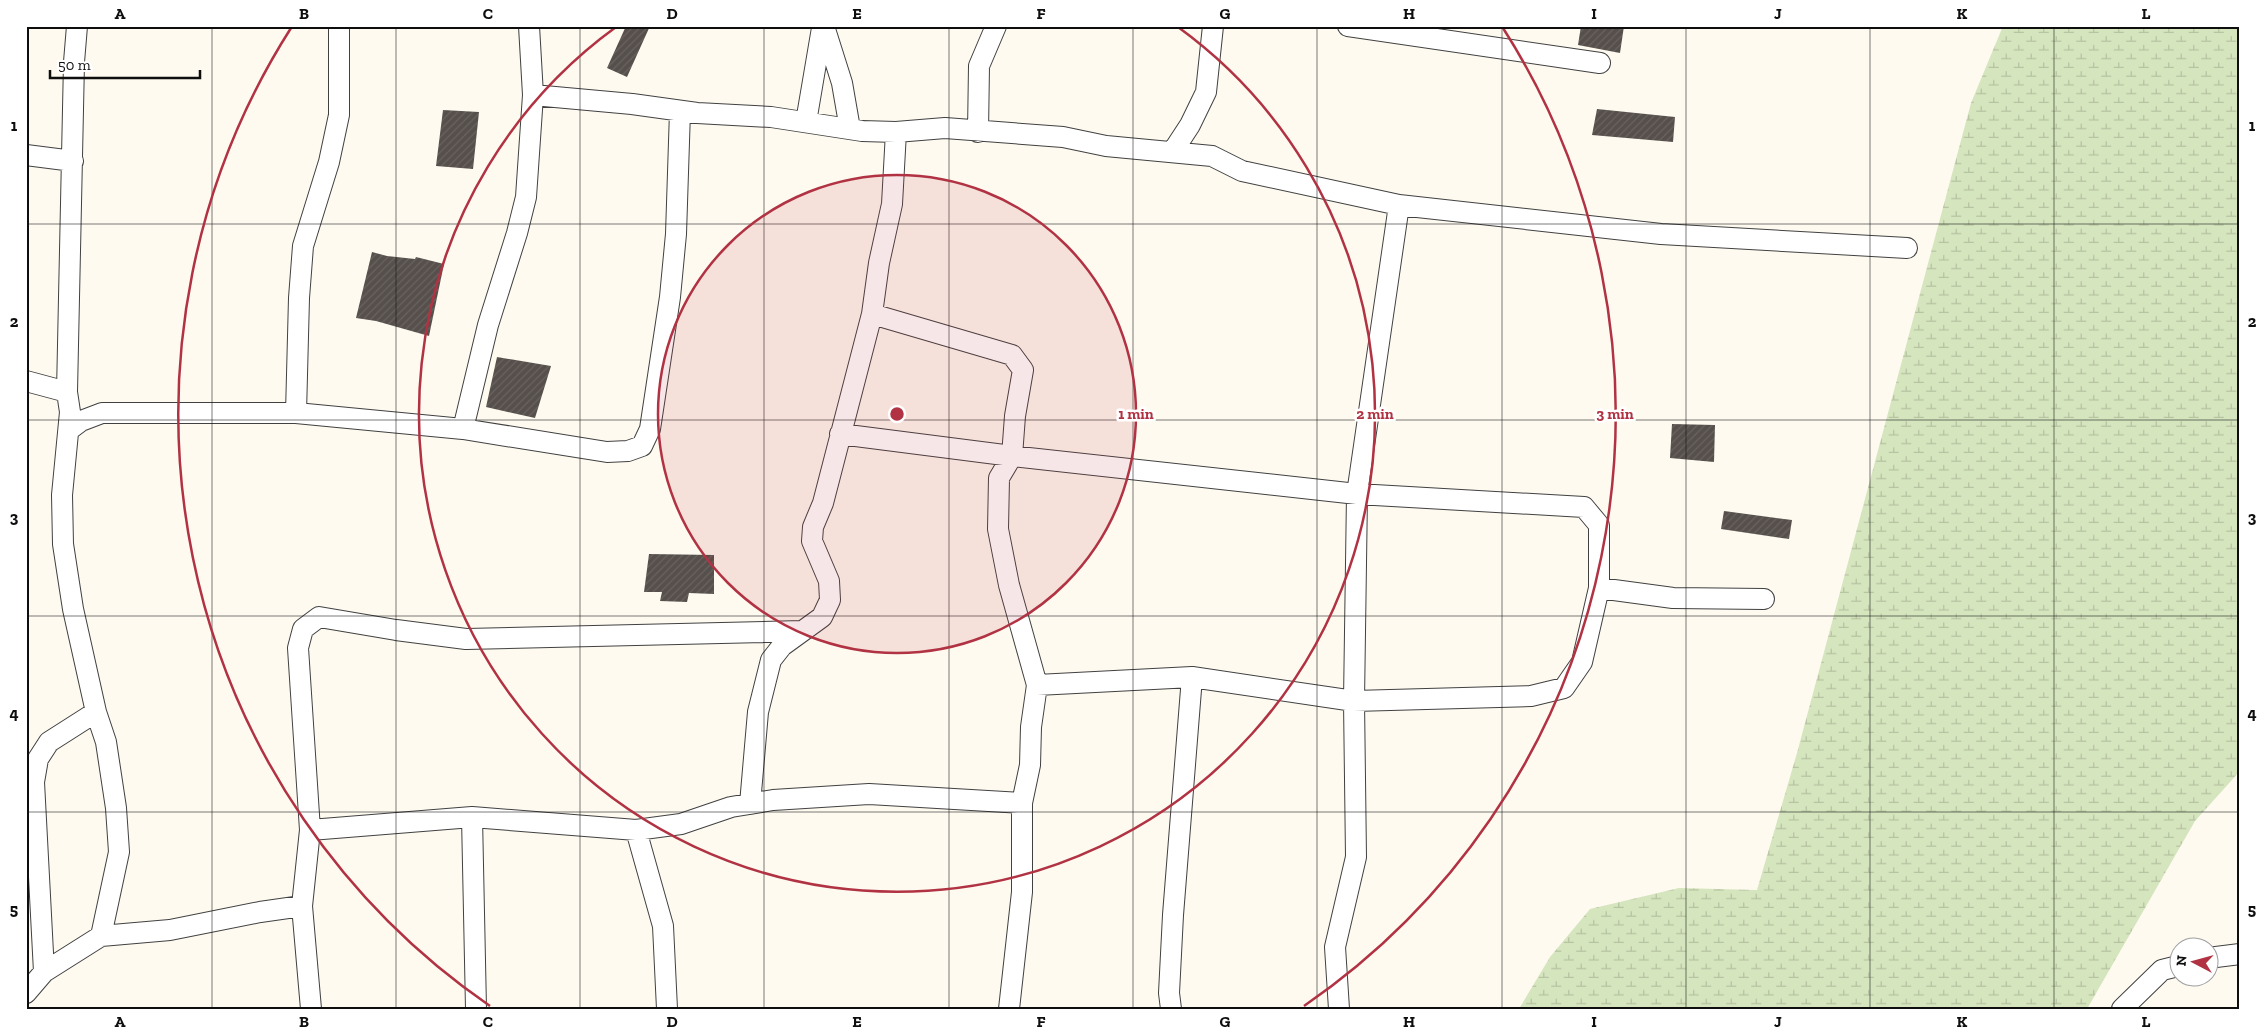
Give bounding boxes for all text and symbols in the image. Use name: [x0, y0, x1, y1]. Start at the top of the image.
text: A: [115, 4, 126, 23]
text: B: [299, 4, 309, 23]
text: C: [483, 4, 493, 23]
text: D: [666, 4, 678, 23]
text: E: [852, 4, 862, 23]
text: F: [1036, 4, 1046, 23]
text: G: [1220, 4, 1231, 23]
text: H: [1403, 4, 1415, 23]
text: I: [1591, 4, 1597, 23]
text: J: [1774, 4, 1782, 23]
text: K: [1957, 4, 1968, 23]
text: L: [2142, 4, 2151, 23]
scale bar: [50, 48, 200, 80]
text: 50 m: [58, 56, 91, 74]
text: 1: [11, 116, 18, 135]
text: 1: [2249, 116, 2256, 135]
text: 2: [10, 312, 19, 331]
text: 2: [2248, 312, 2257, 331]
centre of rings: [888, 405, 906, 423]
text: 1 min: [1118, 405, 1154, 423]
text: 2 min: [1356, 405, 1394, 423]
text: 3 min: [1596, 405, 1634, 423]
text: 3: [10, 508, 19, 527]
text: 3: [2248, 508, 2257, 527]
text: 4: [9, 704, 19, 723]
text: 4: [2247, 704, 2257, 723]
text: 5: [10, 900, 18, 919]
text: 5: [2248, 900, 2256, 919]
north arrow: [2168, 938, 2218, 988]
text: N: [2173, 954, 2191, 967]
text: A: [115, 1012, 126, 1031]
text: B: [299, 1012, 309, 1031]
text: C: [483, 1012, 493, 1031]
text: D: [666, 1012, 678, 1031]
text: E: [852, 1012, 862, 1031]
text: F: [1036, 1012, 1046, 1031]
text: G: [1220, 1012, 1231, 1031]
text: H: [1403, 1012, 1415, 1031]
text: I: [1591, 1012, 1597, 1031]
text: J: [1774, 1012, 1782, 1031]
text: K: [1957, 1012, 1968, 1031]
text: L: [2142, 1012, 2151, 1031]

